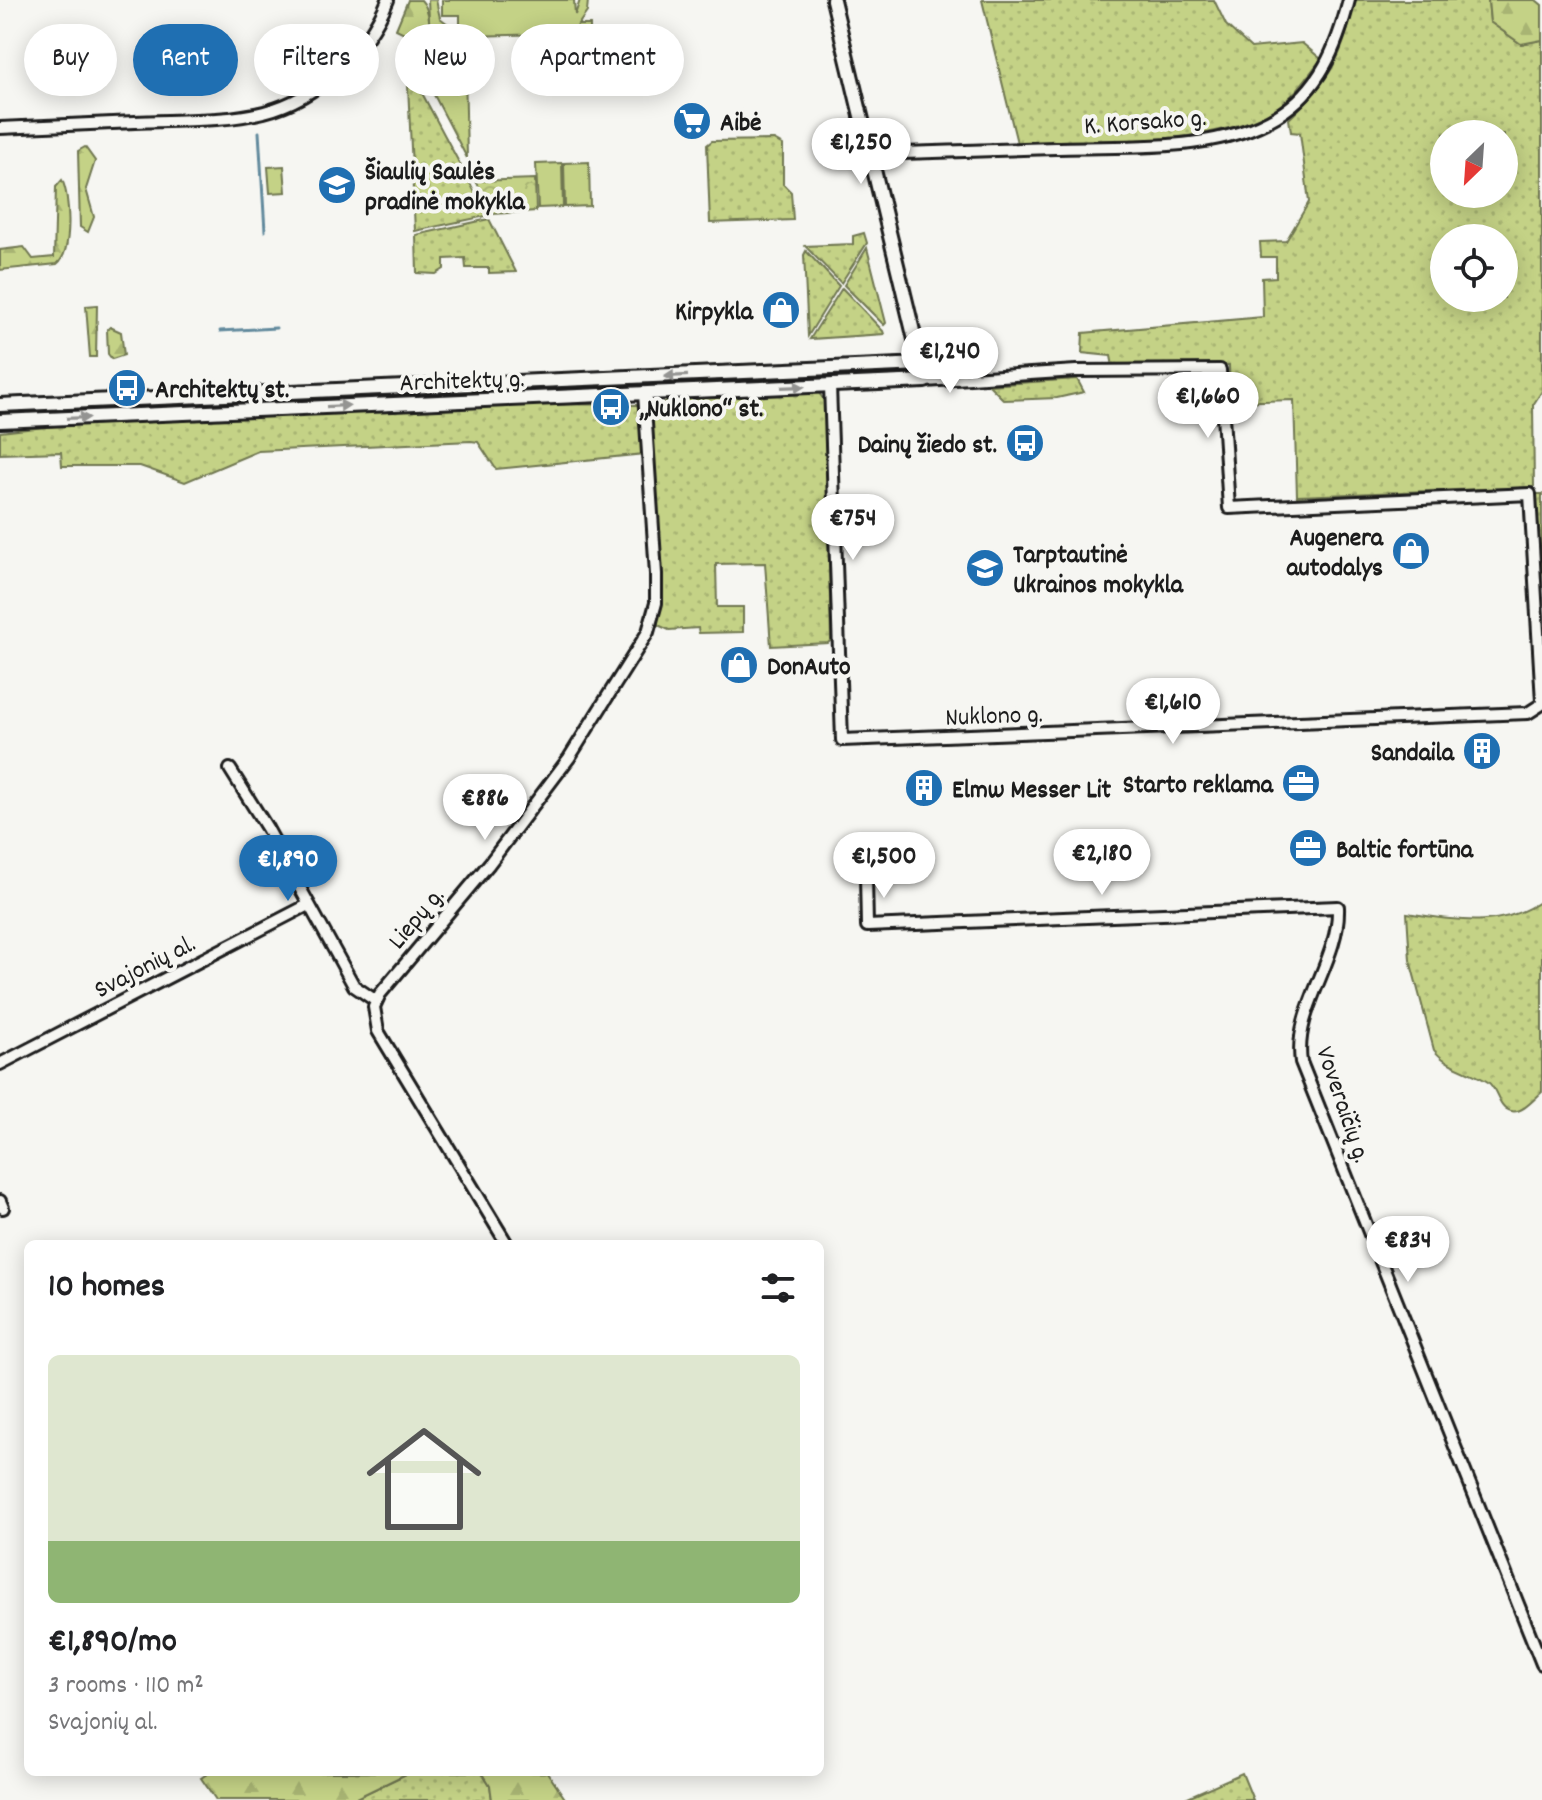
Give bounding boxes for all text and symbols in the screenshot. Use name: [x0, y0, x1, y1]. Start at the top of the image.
chip: Buy: [24, 24, 117, 96]
chip: Rent: [133, 24, 238, 96]
chip: Filters: [254, 24, 379, 96]
chip: New: [395, 24, 495, 96]
chip: Apartment: [511, 24, 684, 96]
supermarket icon: Aibė: [671, 100, 713, 142]
street label: K. Korsako g.: [1083, 101, 1208, 146]
place label: Aibė: [720, 106, 761, 143]
pin: €1,250: [796, 118, 926, 186]
north arrow: [1430, 120, 1518, 208]
map controls: [1430, 120, 1518, 312]
text: €1,250: [830, 125, 892, 162]
place label: Šiaulių Saulės pradinė mokykla: [365, 155, 525, 222]
school or university icon: Šiaulių Saulės pradinė mokykla: [316, 164, 358, 206]
button: locate: [1430, 224, 1518, 312]
shop icon: Kirpykla: [760, 289, 802, 331]
place label: Kirpykla: [675, 295, 754, 332]
pin: €1,240: [885, 327, 1015, 395]
text: €1,240: [919, 334, 981, 371]
street label: Architektų g.: [399, 362, 525, 403]
bus stop icon: Architektų st.: [106, 367, 148, 409]
one-way arrow: [663, 370, 688, 383]
pin: €1,660: [1143, 372, 1273, 440]
place label: Architektų st.: [155, 373, 289, 410]
text: €1,660: [1176, 379, 1240, 416]
one-way arrow: [781, 380, 806, 393]
bus stop icon: „Nuklono“ st.: [590, 386, 632, 428]
place label: „Nuklono“ st.: [639, 392, 763, 429]
one-way arrow: [326, 400, 351, 413]
one-way arrow: [66, 411, 91, 424]
bus stop icon: Dainų žiedo st.: [1004, 422, 1046, 464]
place label: Dainų žiedo st.: [858, 428, 997, 465]
pin: €754: [806, 494, 900, 562]
text: €754: [829, 501, 877, 538]
place label: Augenera autodalys: [1286, 521, 1384, 588]
shop icon: Augenera autodalys: [1390, 530, 1432, 572]
place label: Tarptautinė Ukrainos mokykla: [1013, 538, 1184, 605]
school or university icon: Tarptautinė Ukrainos mokykla: [964, 547, 1006, 589]
shop icon: DonAuto: [718, 644, 760, 686]
place label: DonAuto: [767, 650, 851, 687]
pin: €1,610: [1108, 678, 1238, 746]
text: €1,610: [1144, 685, 1202, 722]
street label: Nuklono g.: [945, 697, 1044, 738]
building icon: Sandaila: [1461, 730, 1503, 772]
place label: Sandaila: [1371, 736, 1455, 773]
office icon: Starto reklama: [1280, 762, 1322, 804]
building icon: Elmw Messer Lit: [903, 767, 945, 809]
place label: Starto reklama: [1123, 768, 1274, 805]
place label: Elmw Messer Lit: [952, 773, 1112, 810]
pin: €886: [438, 774, 532, 842]
text: €886: [461, 781, 509, 818]
office icon: Baltic fortūna: [1287, 827, 1329, 869]
pin: €2,180: [1037, 829, 1167, 897]
pin: €1,500: [819, 832, 949, 900]
place label: Baltic fortūna: [1336, 833, 1474, 870]
pin: €1,890: [223, 835, 353, 903]
text: €2,180: [1071, 836, 1133, 873]
text: €1,500: [851, 839, 917, 876]
text: €1,890: [257, 842, 319, 879]
street label: Liepų g.: [380, 880, 455, 959]
street label: Svajonių al.: [88, 927, 203, 1009]
street label: Voveraičių g.: [1304, 1042, 1379, 1168]
pin: €834: [1361, 1216, 1455, 1284]
text: €834: [1384, 1223, 1432, 1260]
text: 10 homes: [48, 1264, 165, 1313]
icon: filters: [756, 1266, 800, 1310]
icon: home: [352, 1407, 496, 1551]
text: €1,890/mo: [48, 1619, 177, 1668]
text: 3 rooms · 110 m²: [48, 1668, 204, 1705]
text: Svajonių al.: [48, 1705, 158, 1742]

